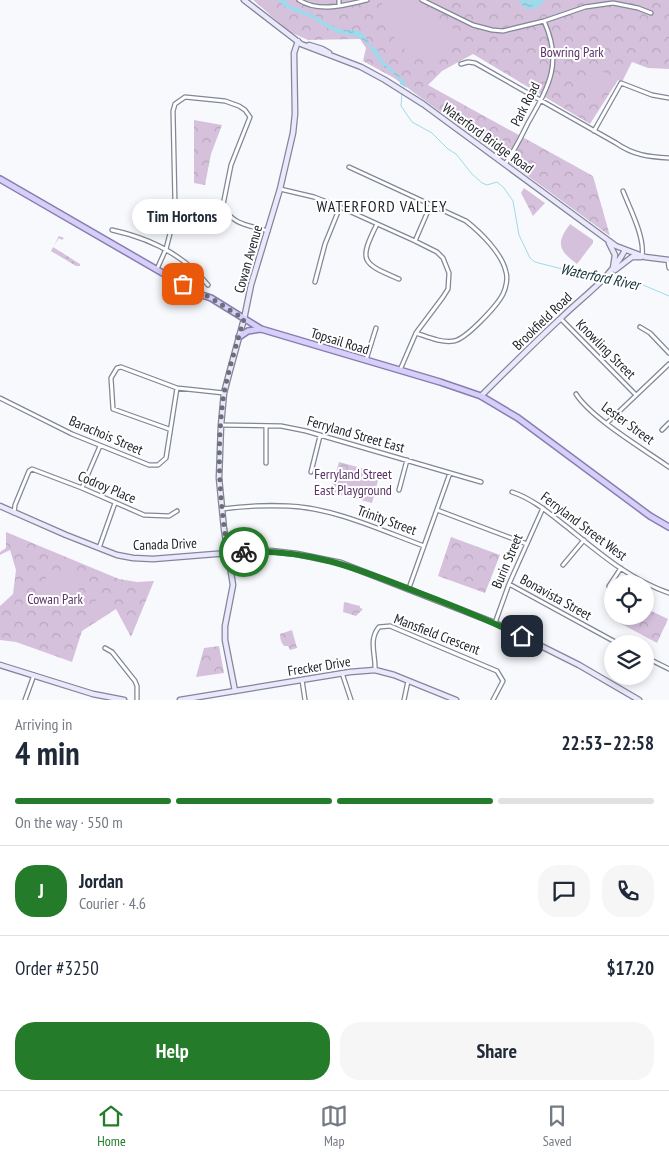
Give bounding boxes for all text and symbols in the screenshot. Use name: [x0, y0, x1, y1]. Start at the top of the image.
park label: Bowring Park: [540, 43, 604, 61]
street label: Park Road: [506, 79, 544, 129]
street label: Waterford Bridge Road: [439, 99, 537, 177]
district label: WATERFORD VALLEY: [317, 196, 448, 216]
callout: Tim Hortons: [133, 199, 233, 234]
text: Tim Hortons: [147, 206, 217, 226]
street label: Cowan Avenue: [230, 223, 266, 295]
water label: Waterford River: [559, 259, 643, 295]
pin: [162, 263, 204, 305]
icon: bag: [169, 270, 197, 298]
street label: Brookfield Road: [508, 288, 576, 354]
street label: Knowling Street: [572, 315, 640, 383]
street label: Topsail Road: [308, 324, 372, 358]
street label: Lester Street: [598, 398, 658, 448]
street label: Barachois Street: [66, 411, 146, 459]
street label: Ferryland Street East: [305, 411, 407, 457]
park label: Ferryland Street East Playground: [314, 465, 392, 499]
street label: Codroy Place: [75, 467, 139, 507]
street label: Ferryland Street West: [537, 488, 631, 564]
street label: Trinity Street: [355, 501, 419, 539]
courier: [219, 527, 269, 577]
street label: Burin Street: [487, 531, 527, 591]
street label: Canada Drive: [133, 534, 197, 554]
icon: bike: [230, 538, 258, 566]
street label: Bonavista Street: [517, 570, 595, 624]
map controls: [604, 575, 654, 685]
button: locate: [604, 575, 654, 625]
park label: Cowan Park: [27, 590, 83, 608]
street label: Mansfield Crescent: [391, 609, 483, 659]
pin: [501, 615, 543, 657]
icon: home: [508, 622, 536, 650]
button: layers: [604, 635, 654, 685]
street label: Frecker Drive: [286, 652, 352, 680]
text: Arriving in: [15, 714, 72, 734]
text: 22:53–22:58: [561, 731, 654, 755]
text: 4 min: [15, 732, 80, 774]
text: On the way · 550 m: [15, 812, 123, 832]
button: chat: [538, 865, 590, 917]
button: phone: [602, 865, 654, 917]
text: Jordan: [79, 869, 123, 893]
text: J: [38, 879, 44, 903]
text: Courier · 4.6: [79, 893, 146, 913]
text: Order #3250: [15, 956, 99, 980]
text: $17.20: [606, 956, 654, 980]
button: Help: [15, 1022, 330, 1080]
button: Share: [340, 1022, 654, 1080]
tab: Home: [97, 1102, 126, 1150]
tab: Map: [320, 1102, 348, 1150]
tab: Saved: [543, 1102, 572, 1150]

